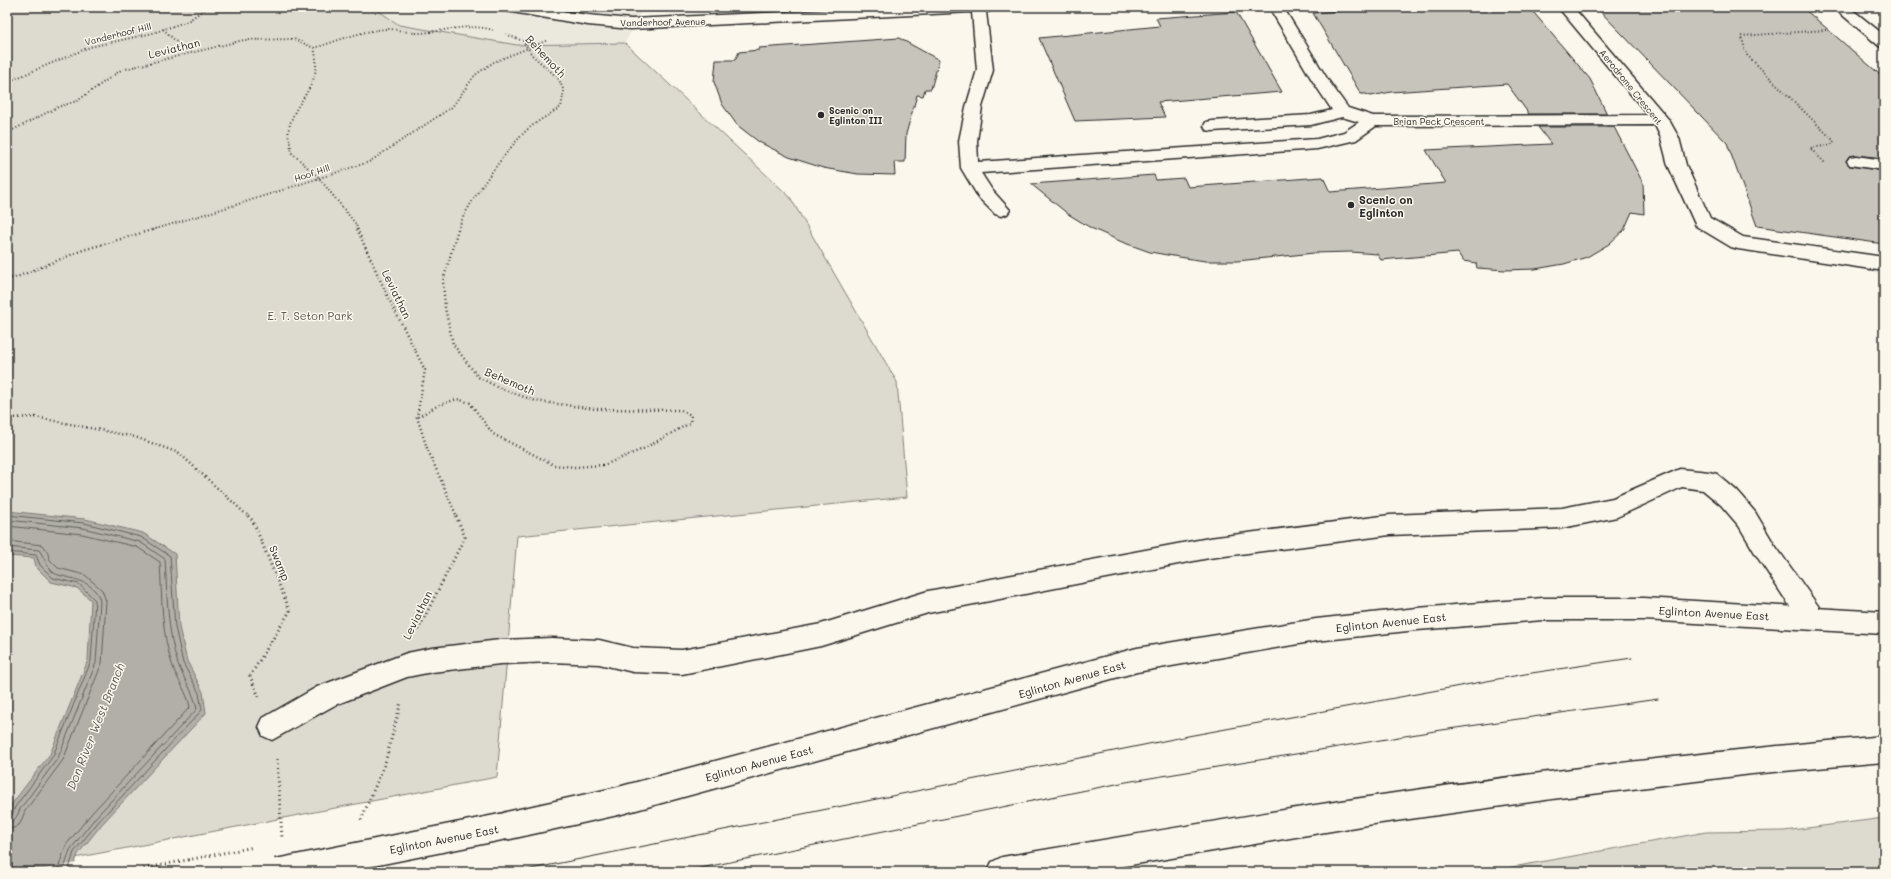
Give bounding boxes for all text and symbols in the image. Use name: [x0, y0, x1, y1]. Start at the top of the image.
street label: Vanderhoof Avenue: [620, 16, 706, 28]
street label: Vanderhoof Hill: [84, 20, 152, 48]
street label: Behemoth: [522, 32, 570, 80]
street label: Leviathan: [147, 34, 201, 62]
street label: Aerodrome Crescent: [1597, 47, 1665, 127]
place label: Scenic on Eglinton III: [829, 105, 883, 126]
marker: Scenic on Eglinton III: [816, 110, 826, 120]
street label: Brian Peck Crescent: [1393, 116, 1485, 127]
street label: Hoof Hill: [293, 162, 331, 184]
place label: Scenic on Eglinton: [1359, 192, 1413, 220]
marker: Scenic on Eglinton: [1346, 200, 1356, 210]
street label: Leviathan: [379, 267, 415, 321]
park label: E. T. Seton Park: [268, 308, 353, 323]
street label: Behemoth: [483, 364, 537, 398]
street label: Swamp: [266, 543, 294, 583]
street label: Leviathan: [399, 588, 435, 642]
street label: Eglinton Avenue East: [1658, 603, 1770, 623]
street label: Eglinton Avenue East: [1335, 609, 1447, 635]
street label: Eglinton Avenue East: [1017, 656, 1127, 701]
water label: Don River West Branch: [62, 660, 128, 792]
street label: Eglinton Avenue East: [704, 741, 815, 785]
street label: Eglinton Avenue East: [388, 821, 500, 857]

